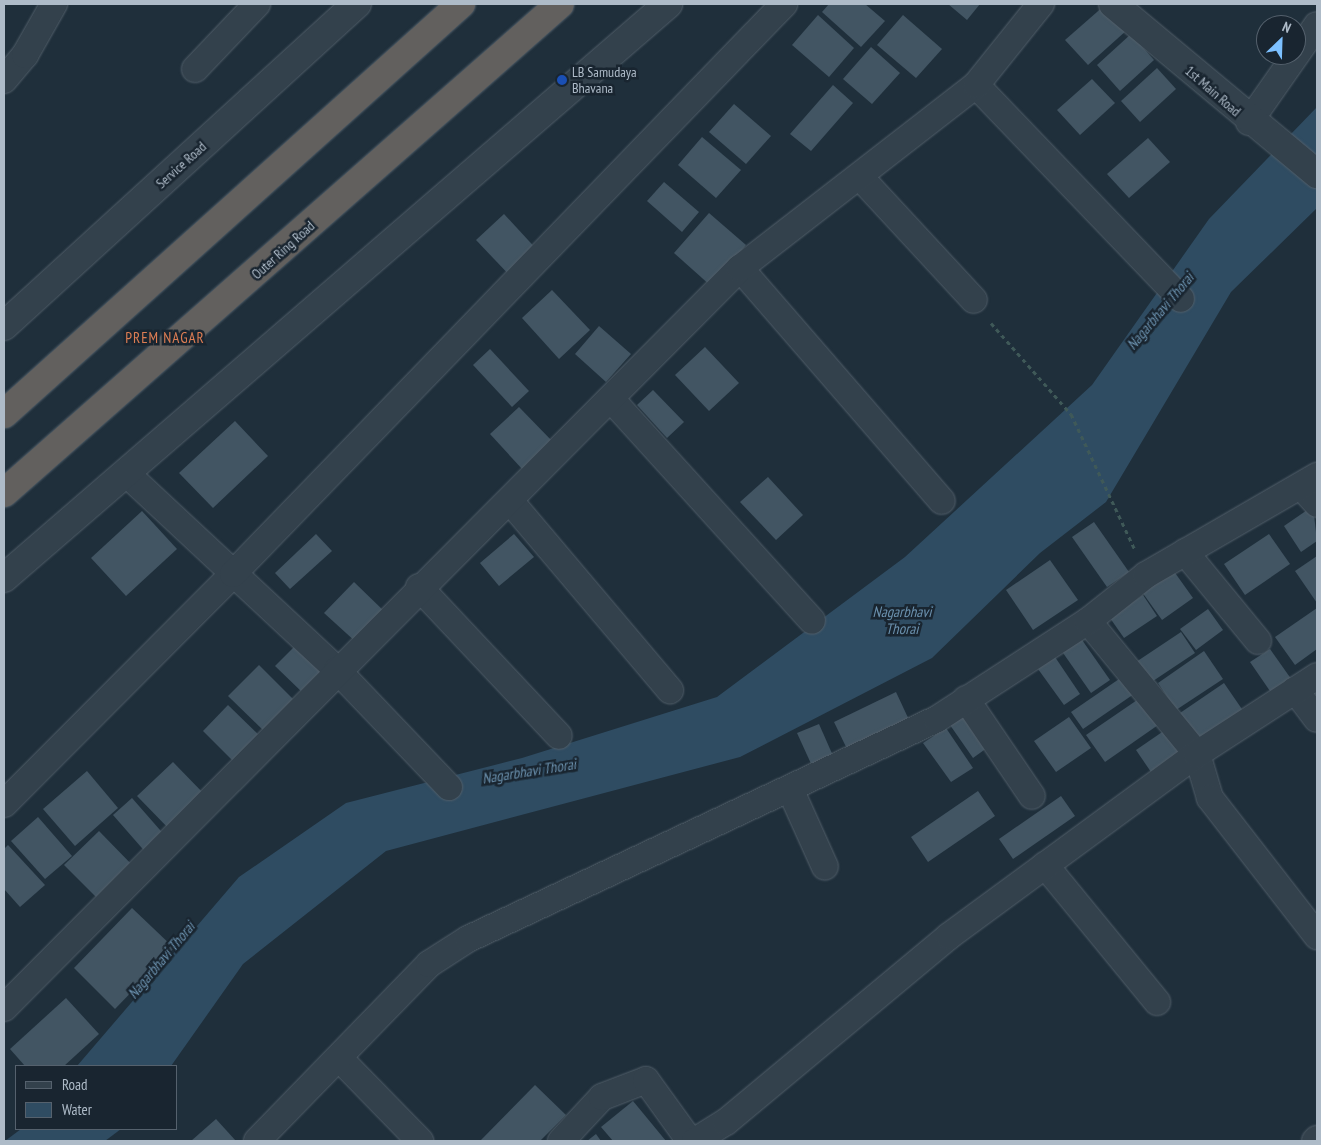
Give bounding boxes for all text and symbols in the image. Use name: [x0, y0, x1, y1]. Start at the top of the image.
north arrow: [1256, 15, 1306, 65]
text: N: [1280, 17, 1294, 37]
street label: 1st Main Road: [1182, 62, 1244, 120]
place label: LB Samudaya Bhavana: [572, 64, 637, 96]
marker: LB Samudaya Bhavana: [556, 74, 568, 86]
street label: Service Road: [153, 138, 209, 192]
street label: Outer Ring Road: [248, 217, 318, 283]
water label: Nagarbhavi Thorai: [1123, 269, 1197, 353]
district label: PREM NAGAR: [124, 329, 206, 347]
water label: Nagarbhavi Thorai: [873, 602, 931, 637]
water label: Nagarbhavi Thorai: [481, 755, 577, 787]
water label: Nagarbhavi Thorai: [124, 918, 198, 1002]
legend: [15, 1065, 178, 1130]
text: Road: [62, 1075, 88, 1094]
text: Water: [62, 1100, 92, 1119]

